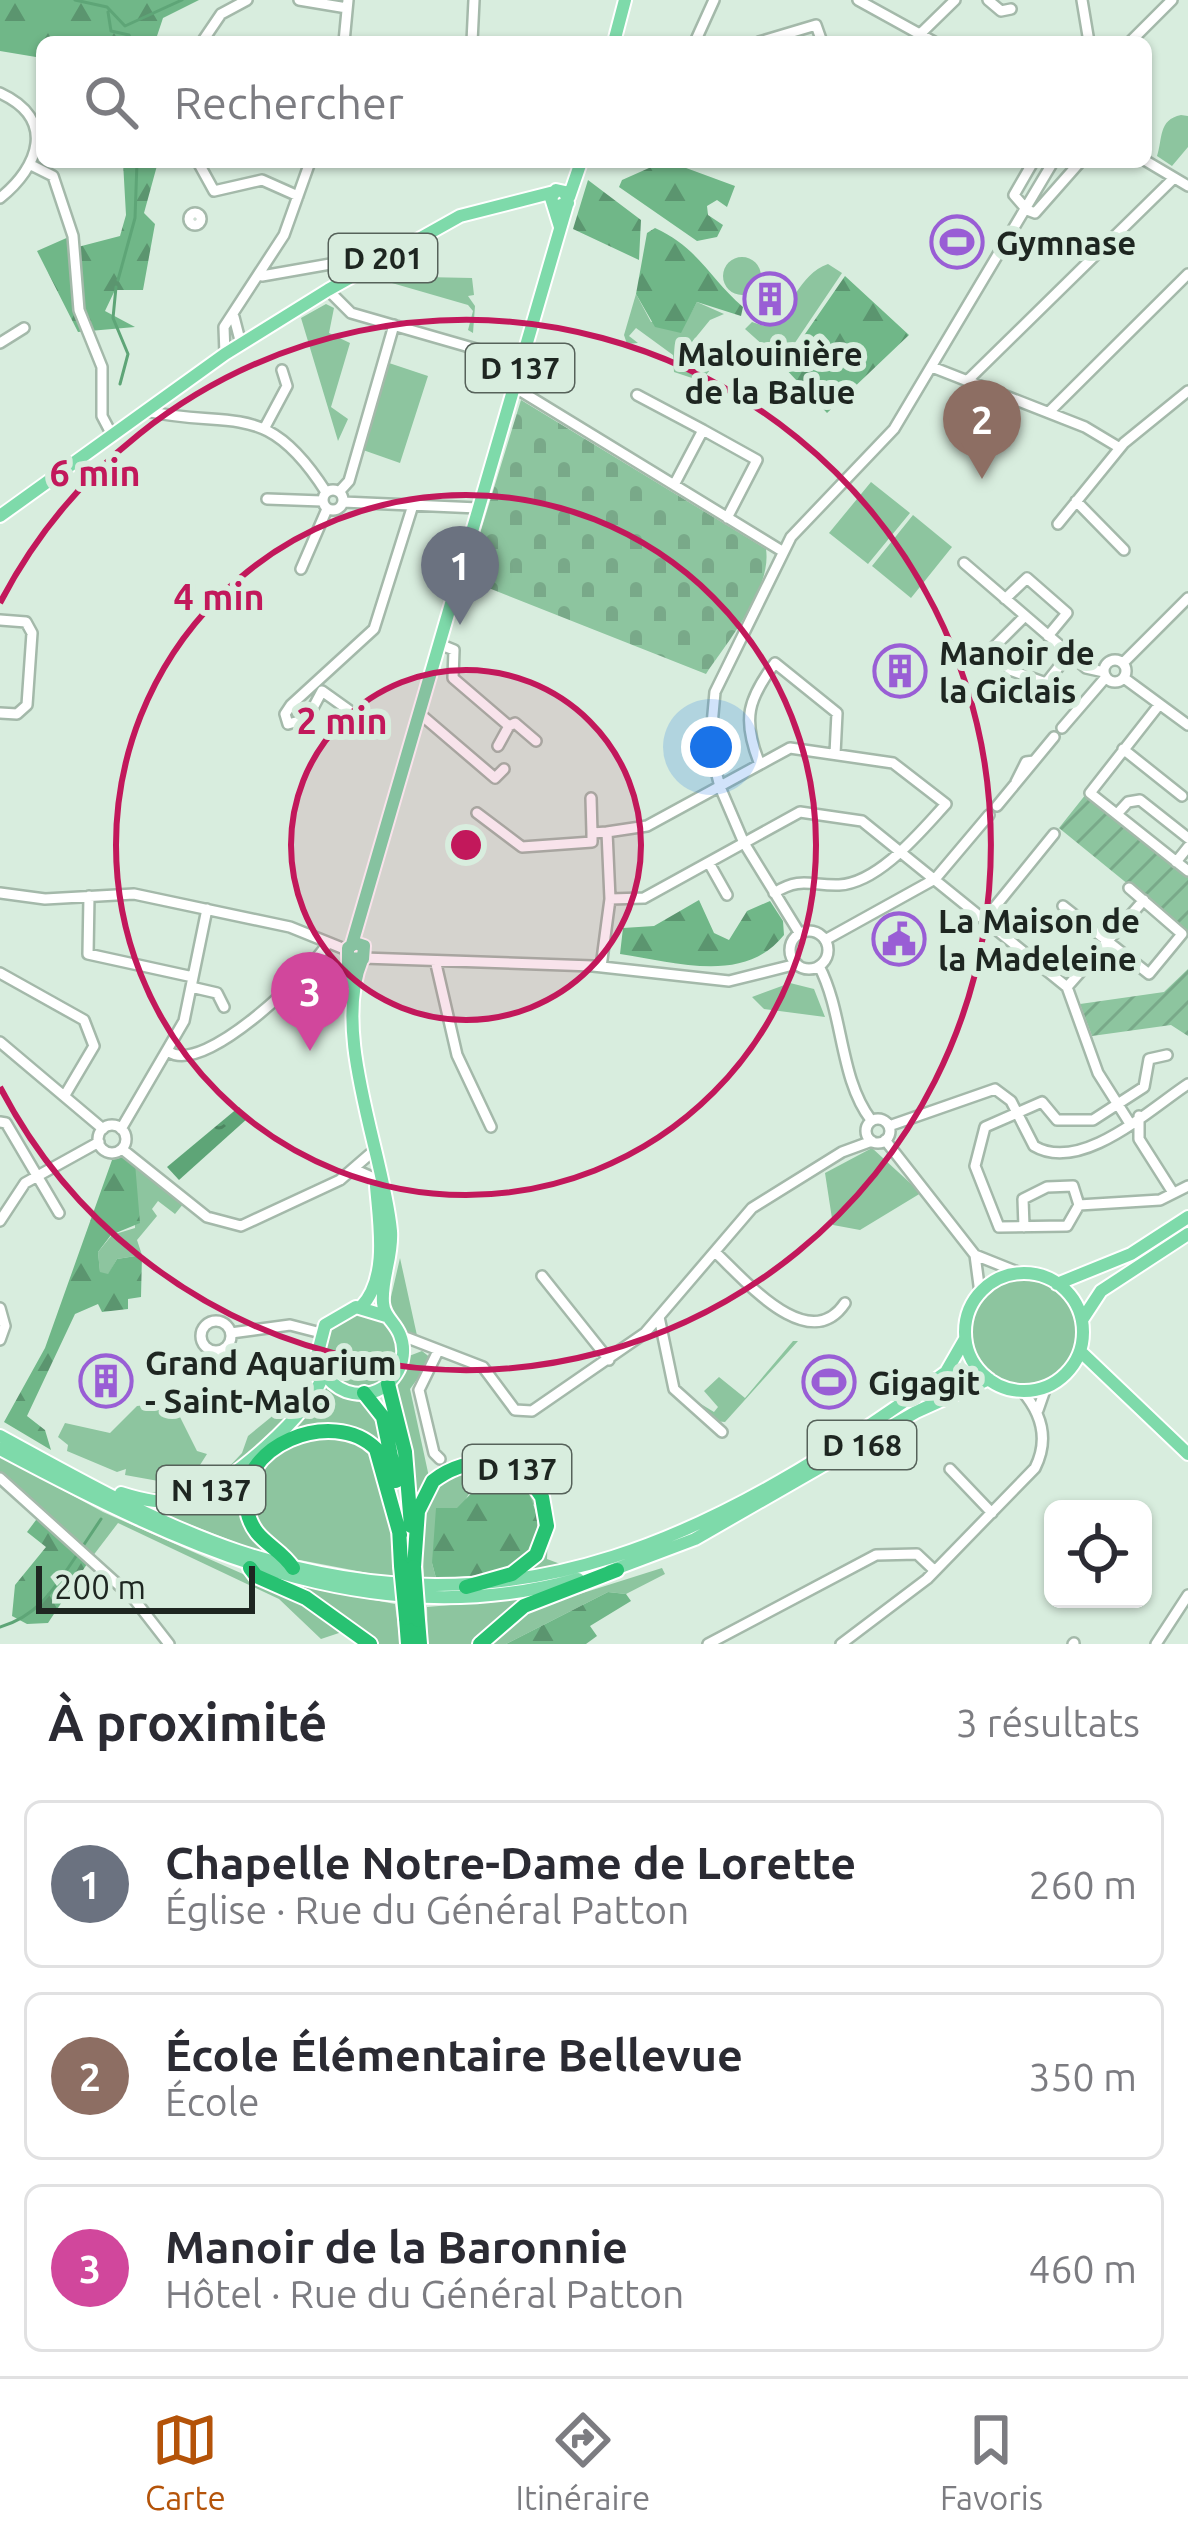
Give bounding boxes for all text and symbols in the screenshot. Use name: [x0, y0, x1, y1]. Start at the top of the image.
search box: [36, 36, 1152, 168]
icon: search: [78, 69, 144, 135]
text: Rechercher: [174, 77, 404, 128]
sports icon: Gymnase: [929, 214, 985, 270]
place label: Gymnase: [996, 224, 1136, 261]
road number: D 201: [329, 234, 437, 282]
building icon: Malouinière de la Balue: [742, 271, 798, 327]
place label: Malouinière de la Balue: [677, 335, 863, 410]
road number: D 137: [466, 344, 574, 392]
pin: 2: [943, 380, 1021, 479]
text: 6 min: [50, 452, 140, 493]
pin: 1: [421, 526, 499, 625]
text: 4 min: [174, 576, 264, 617]
place label: Manoir de la Giclais: [939, 634, 1095, 709]
building icon: Manoir de la Giclais: [872, 643, 928, 699]
text: 2 min: [297, 700, 387, 741]
your location: [681, 717, 741, 777]
centre of rings: [445, 824, 487, 866]
place label: La Maison de la Madeleine: [938, 902, 1140, 977]
public building icon: La Maison de la Madeleine: [871, 911, 927, 967]
pin: 3: [271, 952, 349, 1051]
place label: Grand Aquarium - Saint-Malo: [145, 1344, 396, 1419]
building icon: Grand Aquarium - Saint-Malo: [78, 1353, 134, 1409]
sports icon: Gigagit: [801, 1354, 857, 1410]
place label: Gigagit: [868, 1364, 980, 1401]
road number: D 168: [808, 1421, 916, 1469]
road number: D 137: [463, 1445, 571, 1493]
road number: N 137: [157, 1466, 265, 1514]
map controls: [1044, 1500, 1152, 1608]
button: locate: [1044, 1500, 1152, 1608]
scale bar: [36, 1560, 255, 1613]
text: 200 m: [54, 1568, 146, 1605]
text: À proximité: [48, 1693, 327, 1751]
text: 3 résultats: [956, 1701, 1140, 1744]
text: Chapelle Notre-Dame de Lorette: [165, 1837, 856, 1888]
text: 1: [79, 1863, 101, 1906]
text: 260 m: [1028, 1863, 1137, 1906]
text: Église · Rue du Général Patton: [165, 1888, 689, 1931]
text: École Élémentaire Bellevue: [165, 2029, 743, 2080]
text: 2: [79, 2055, 101, 2098]
text: 350 m: [1028, 2055, 1137, 2098]
text: École: [165, 2080, 259, 2123]
text: Manoir de la Baronnie: [165, 2221, 628, 2272]
text: 3: [79, 2247, 101, 2290]
text: 460 m: [1028, 2247, 1137, 2290]
text: Hôtel · Rue du Général Patton: [165, 2272, 684, 2315]
tab: Carte: [145, 2407, 226, 2516]
tab: Itinéraire: [515, 2407, 650, 2516]
tab: Favoris: [940, 2407, 1043, 2516]

